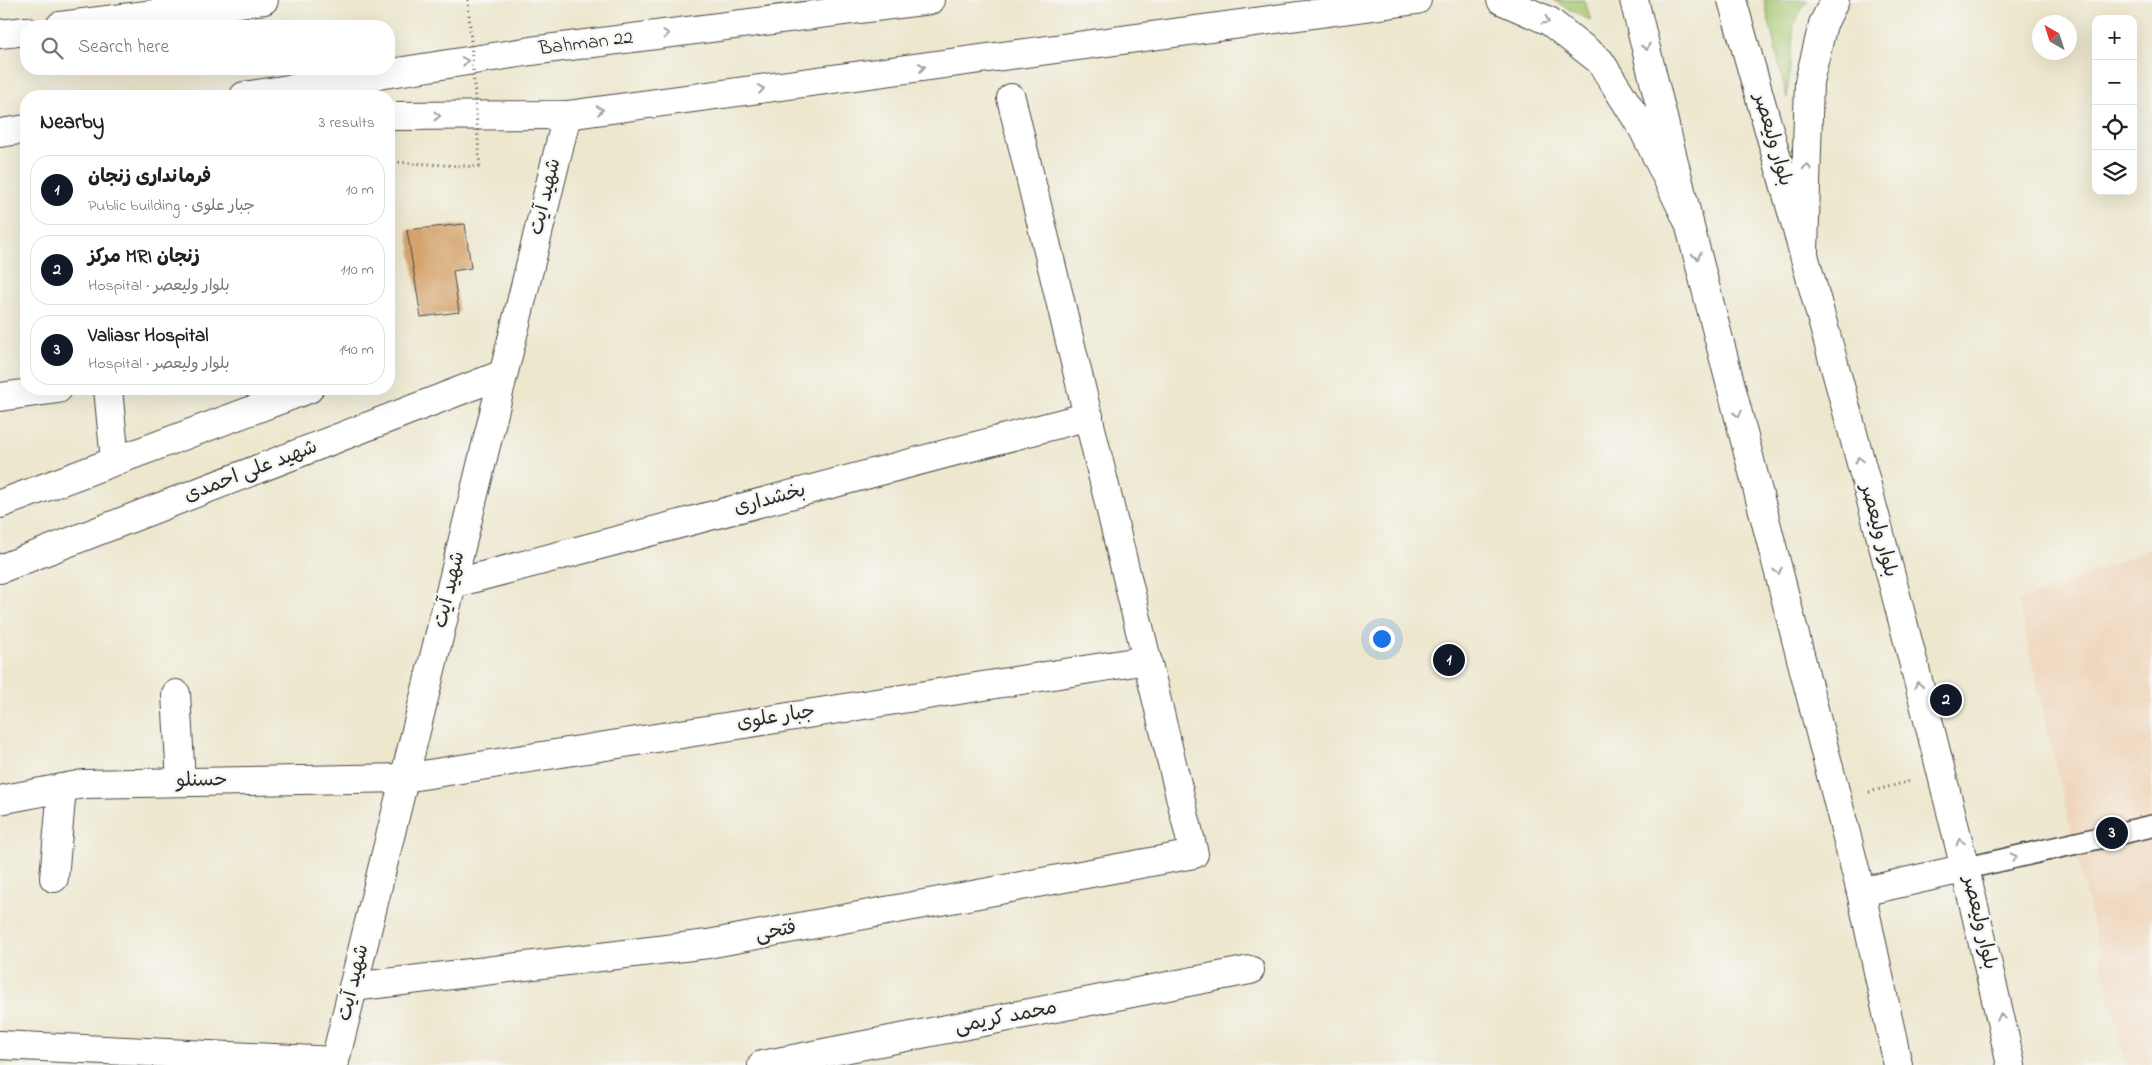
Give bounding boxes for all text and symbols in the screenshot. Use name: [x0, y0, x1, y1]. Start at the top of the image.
one-way arrow: [1540, 14, 1549, 24]
north arrow: [2032, 15, 2077, 60]
map controls: [2092, 15, 2137, 195]
button: +: [2092, 15, 2137, 60]
search box: [20, 20, 395, 75]
street label: Bahman 22: [536, 24, 635, 64]
one-way arrow: [662, 29, 670, 40]
icon: search: [38, 34, 66, 62]
text: Search here: [78, 34, 169, 61]
one-way arrow: [1640, 43, 1651, 52]
one-way arrow: [460, 57, 469, 67]
button: −: [2092, 60, 2137, 105]
one-way arrow: [918, 62, 926, 73]
one-way arrow: [757, 84, 765, 95]
street label: بلوار ولیعصر: [1744, 88, 1799, 190]
button: locate: [2092, 105, 2137, 150]
one-way arrow: [595, 106, 604, 116]
text: Nearby: [40, 108, 104, 138]
text: 3 results: [319, 111, 375, 135]
one-way arrow: [434, 111, 442, 121]
button: layers: [2092, 150, 2137, 195]
street label: شهید آیت: [522, 155, 570, 239]
one-way arrow: [1801, 163, 1812, 171]
text: فرمانداری زنجان: [88, 164, 211, 191]
text: 1: [54, 178, 60, 202]
text: 10 m: [346, 178, 374, 202]
text: Public building · جبار علوی: [88, 194, 255, 218]
text: مرکز MRI زنجان: [88, 244, 200, 271]
one-way arrow: [1691, 252, 1702, 261]
text: 2: [53, 258, 61, 282]
text: 110 m: [340, 258, 374, 282]
text: Hospital · بلوار ولیعصر: [88, 274, 230, 298]
text: Valiasr Hospital: [88, 323, 209, 350]
text: 3: [54, 338, 60, 362]
text: 140 m: [339, 338, 374, 362]
text: Hospital · بلوار ولیعصر: [88, 352, 230, 376]
one-way arrow: [1732, 409, 1743, 418]
street label: شهید علی احمدی: [180, 433, 322, 511]
one-way arrow: [1854, 456, 1865, 465]
street label: بخشداری: [731, 477, 809, 523]
street label: بلوار ولیعصر: [1851, 479, 1904, 581]
street label: شهید آیت: [426, 548, 474, 632]
one-way arrow: [1772, 566, 1783, 575]
your location: [1369, 626, 1395, 652]
pin: 1: [1433, 641, 1465, 679]
one-way arrow: [1914, 681, 1924, 690]
pin: 2: [1930, 681, 1962, 719]
street label: جبار علوی: [735, 697, 817, 739]
street label: حسنلو: [175, 766, 227, 796]
pin: 3: [2096, 814, 2128, 852]
one-way arrow: [1955, 839, 1965, 847]
one-way arrow: [2010, 853, 2019, 863]
street label: بلوار ولیعصر: [1954, 871, 2004, 973]
street label: فتحی: [753, 914, 799, 950]
street label: شهید آیت: [330, 941, 378, 1025]
street label: محمد کریمی: [952, 994, 1060, 1042]
one-way arrow: [1996, 1013, 2006, 1022]

